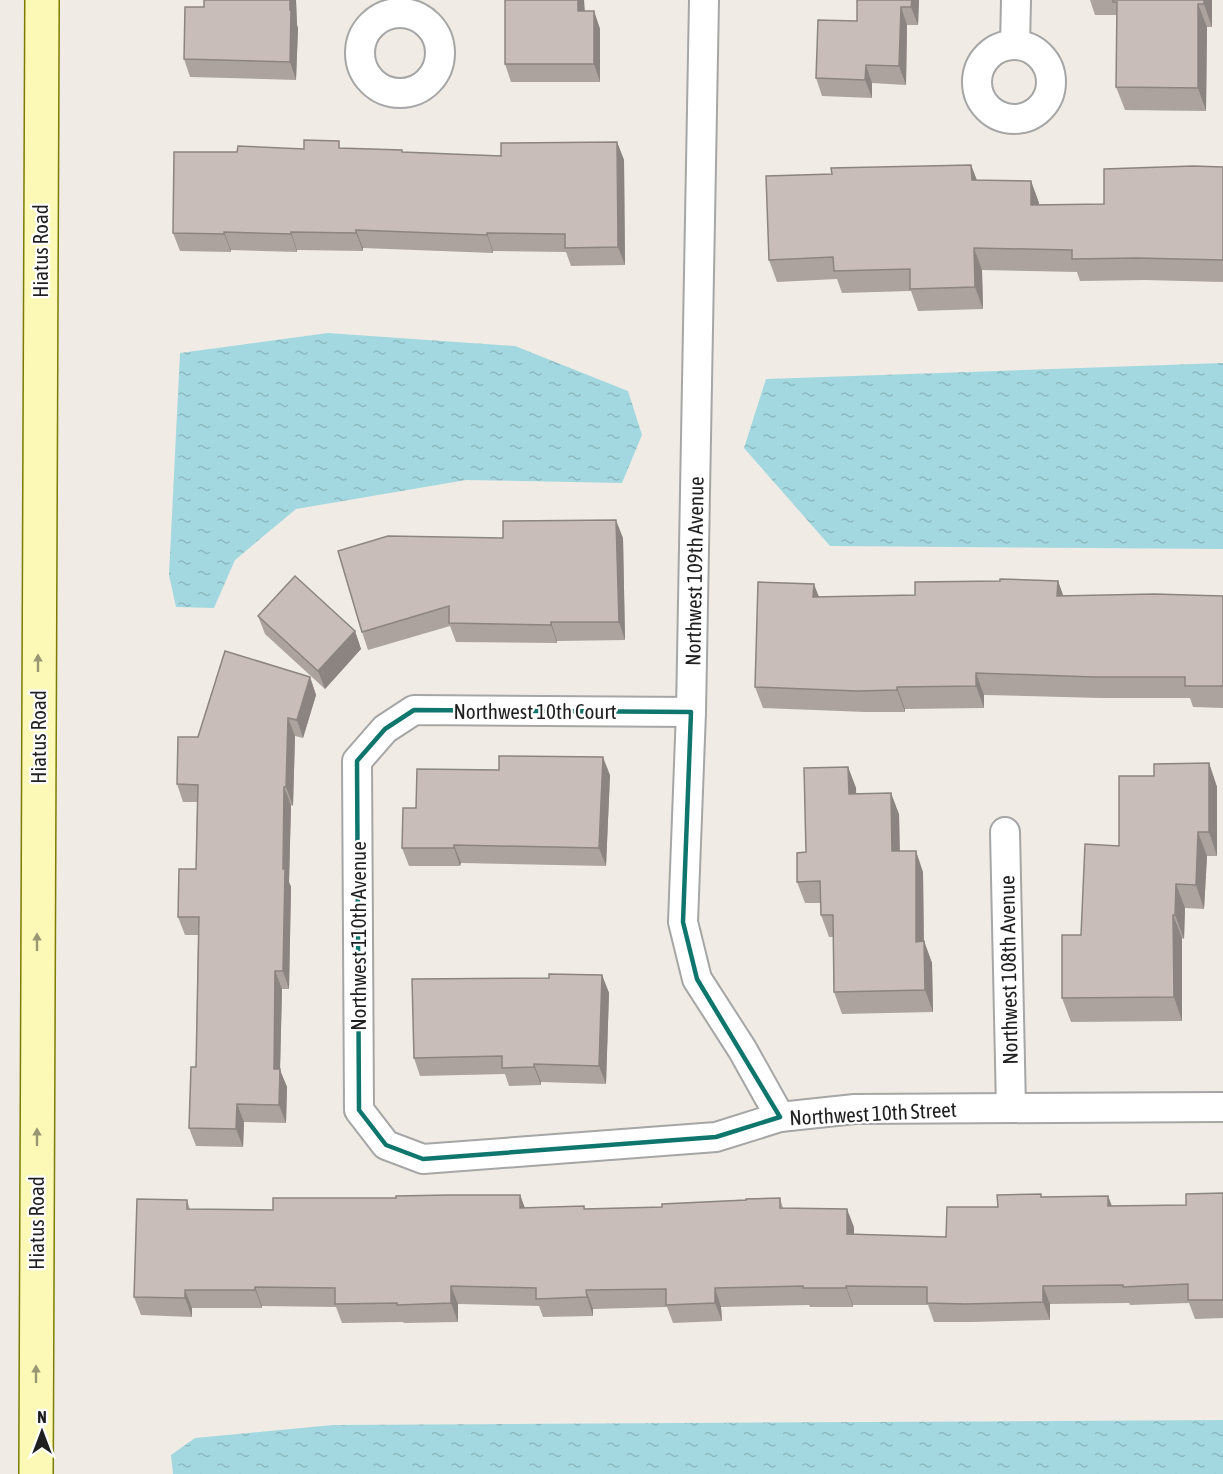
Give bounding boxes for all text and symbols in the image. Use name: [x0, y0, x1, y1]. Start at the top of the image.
street label: Hiatus Road: [28, 204, 52, 298]
street label: Northwest 109th Avenue: [680, 476, 708, 666]
one-way arrow: [33, 653, 43, 672]
street label: Hiatus Road: [26, 690, 50, 784]
street label: Northwest 10th Court: [453, 699, 617, 723]
street label: Northwest 110th Avenue: [346, 841, 370, 1031]
street label: Northwest 108th Avenue: [994, 875, 1022, 1065]
one-way arrow: [32, 932, 42, 951]
street label: Northwest 10th Street: [789, 1097, 957, 1129]
one-way arrow: [32, 1127, 41, 1146]
street label: Hiatus Road: [24, 1176, 48, 1270]
one-way arrow: [31, 1364, 41, 1383]
north arrow: [12, 1402, 72, 1462]
text: N: [37, 1408, 47, 1426]

